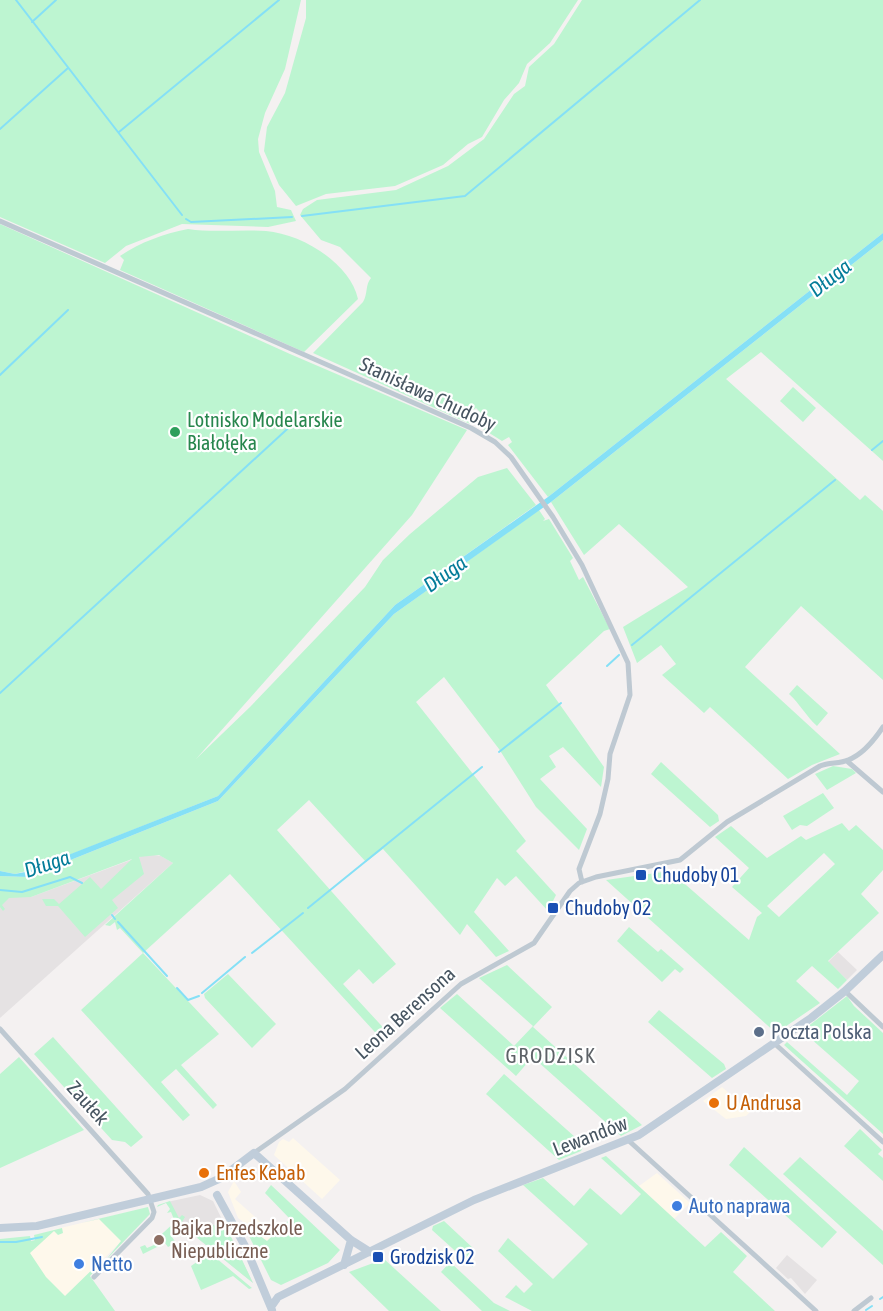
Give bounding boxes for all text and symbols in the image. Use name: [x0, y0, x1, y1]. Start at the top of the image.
water label: Długa: [804, 253, 855, 301]
street label: Stanisława Chudoby: [356, 352, 500, 435]
place label: Lotnisko Modelarskie Białołęka: [187, 408, 343, 454]
marker: Lotnisko Modelarskie Białołęka: [168, 425, 182, 439]
water label: Długa: [418, 550, 471, 596]
water label: Długa: [21, 844, 73, 882]
place label: Chudoby 01: [653, 863, 739, 886]
marker: Chudoby 01: [634, 868, 648, 882]
place label: Chudoby 02: [565, 896, 651, 919]
marker: Chudoby 02: [546, 901, 560, 915]
street label: Leona Berensona: [350, 962, 459, 1064]
place label: Poczta Polska: [771, 1020, 872, 1043]
marker: Poczta Polska: [752, 1025, 766, 1039]
district label: GRODZISK: [506, 1043, 596, 1067]
street label: Zaułek: [63, 1076, 114, 1129]
place label: U Andrusa: [726, 1091, 801, 1114]
marker: U Andrusa: [707, 1096, 721, 1110]
street label: Lewandów: [549, 1111, 630, 1160]
place label: Enfes Kebab: [216, 1161, 305, 1184]
marker: Enfes Kebab: [197, 1166, 211, 1180]
place label: Auto naprawa: [689, 1194, 790, 1217]
marker: Auto naprawa: [670, 1199, 684, 1213]
place label: Bajka Przedszkole Niepubliczne: [171, 1216, 303, 1262]
marker: Bajka Przedszkole Niepubliczne: [152, 1233, 166, 1247]
place label: Grodzisk 02: [390, 1245, 475, 1268]
marker: Grodzisk 02: [371, 1250, 385, 1264]
place label: Netto: [91, 1252, 133, 1275]
marker: Netto: [72, 1257, 86, 1271]

